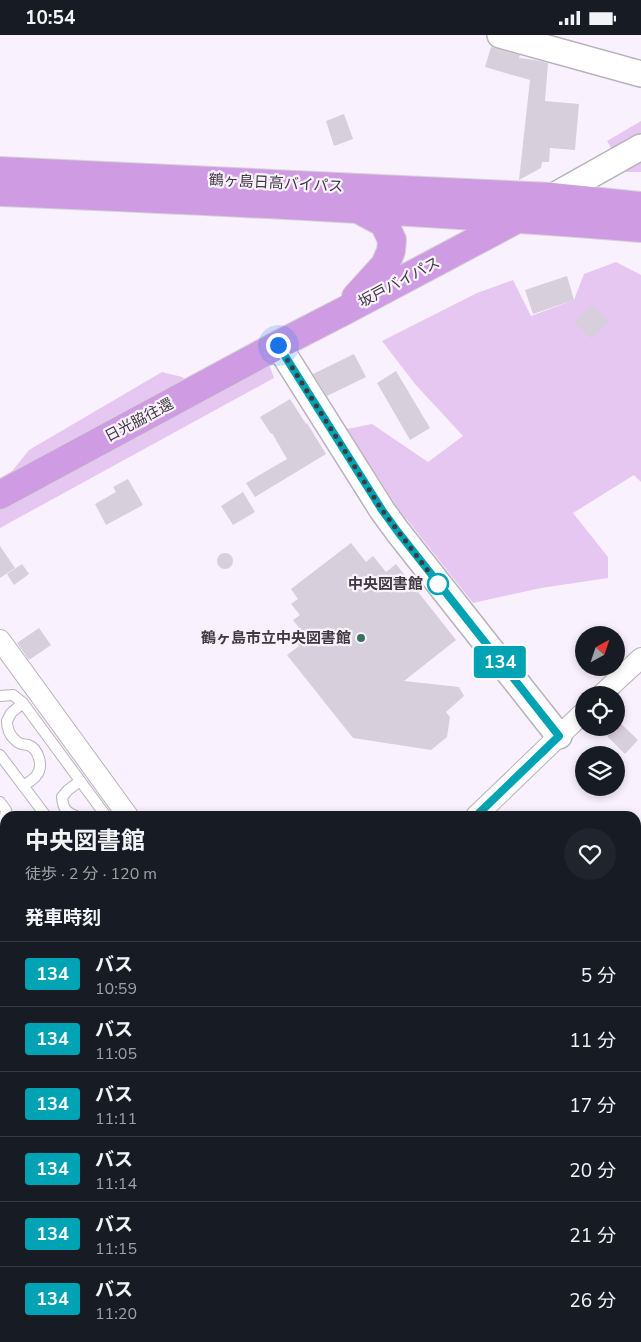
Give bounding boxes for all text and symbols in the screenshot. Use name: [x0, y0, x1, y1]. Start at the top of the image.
text: 10:54: [25, 5, 75, 31]
street label: 鶴ヶ島日高バイパス: [208, 169, 344, 197]
street label: 坂戸バイパス: [355, 252, 443, 312]
your location: [266, 333, 291, 358]
street label: 日光脇往還: [101, 394, 177, 446]
marker: 中央図書館: [427, 573, 449, 595]
place label: 中央図書館: [348, 574, 423, 594]
north arrow: [575, 626, 625, 676]
map controls: [575, 626, 625, 796]
place label: 鶴ヶ島市立中央図書館: [201, 628, 351, 648]
marker: 鶴ヶ島市立中央図書館: [355, 632, 367, 644]
line badge: 134: [471, 646, 529, 678]
text: 134: [484, 650, 516, 674]
button: locate: [575, 686, 625, 736]
button: layers: [575, 746, 625, 796]
text: 中央図書館: [25, 825, 145, 857]
button: heart: [564, 828, 616, 880]
text: 徒歩 · 2 分 · 120 m: [25, 863, 157, 885]
text: 発車時刻: [25, 905, 101, 931]
text: バス: [95, 952, 133, 978]
text: 134: [36, 962, 69, 986]
text: 5 分: [581, 963, 616, 989]
text: 10:59: [95, 978, 137, 1000]
text: バス: [95, 1017, 133, 1043]
text: 134: [36, 1027, 69, 1051]
text: 11 分: [569, 1028, 616, 1054]
text: 11:05: [95, 1043, 137, 1065]
text: バス: [95, 1082, 133, 1108]
text: 134: [36, 1092, 69, 1116]
text: 17 分: [569, 1093, 616, 1119]
text: 11:11: [95, 1108, 137, 1130]
text: バス: [95, 1147, 133, 1173]
text: 134: [36, 1157, 69, 1181]
text: 20 分: [569, 1158, 616, 1184]
text: 11:14: [95, 1173, 137, 1195]
text: バス: [95, 1212, 133, 1238]
text: 134: [36, 1222, 69, 1246]
text: 21 分: [569, 1223, 616, 1249]
text: 11:15: [95, 1238, 137, 1260]
text: バス: [95, 1277, 133, 1303]
text: 134: [36, 1287, 69, 1311]
text: 26 分: [569, 1288, 616, 1314]
text: 11:20: [95, 1303, 137, 1325]

